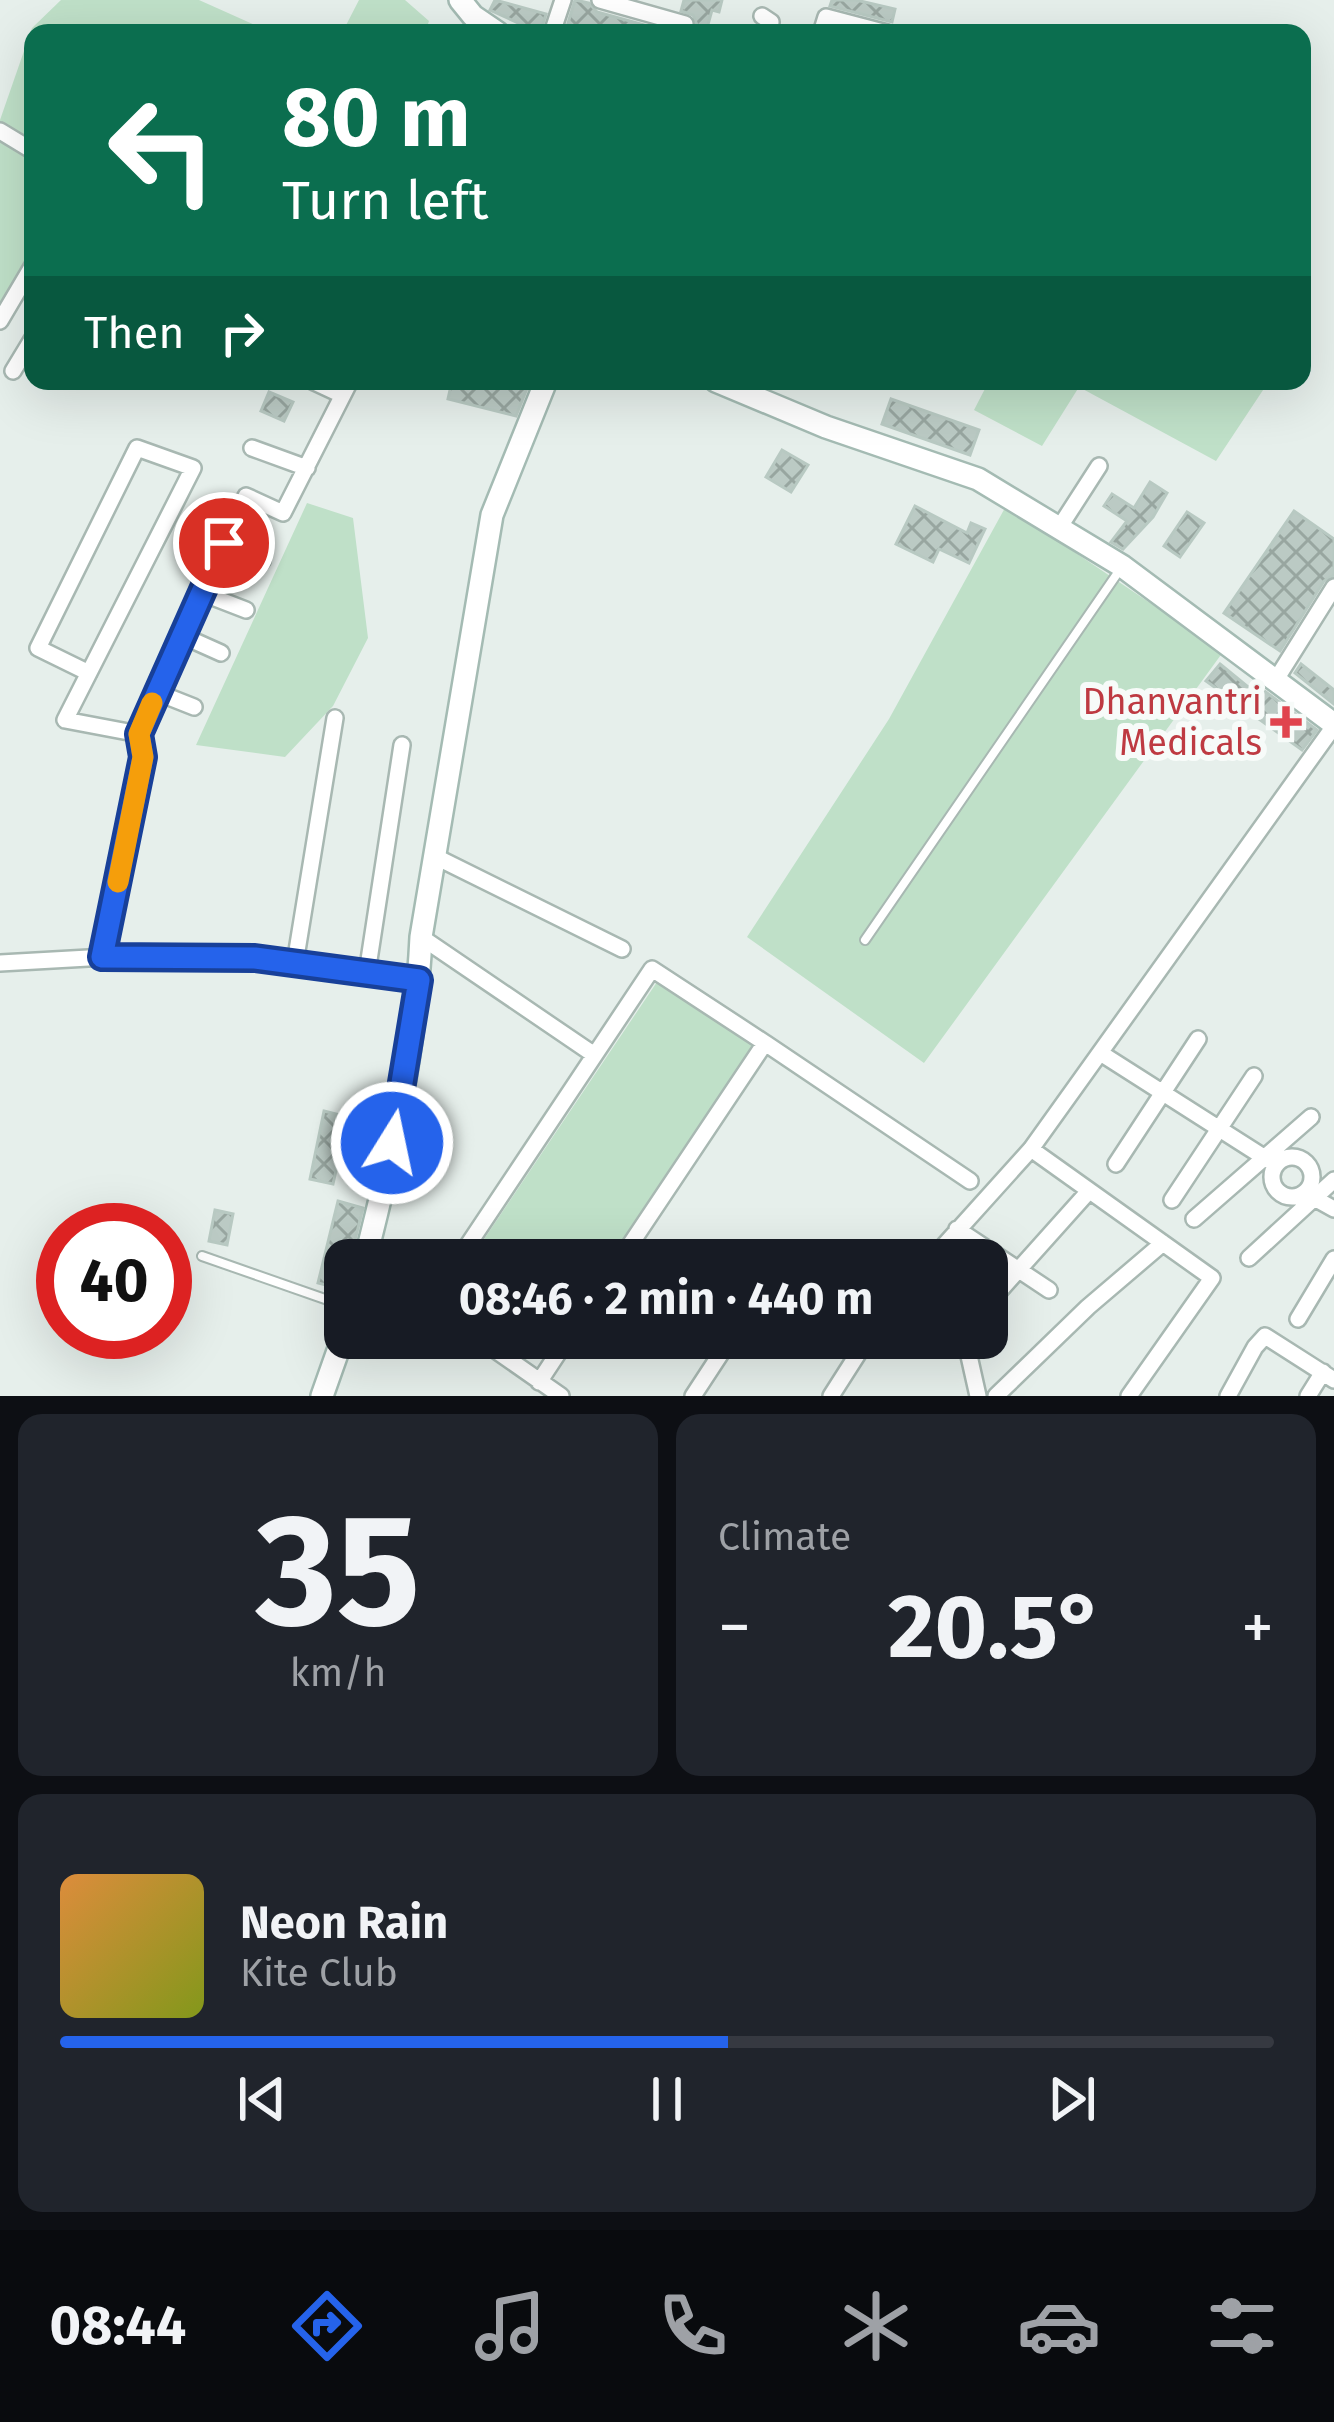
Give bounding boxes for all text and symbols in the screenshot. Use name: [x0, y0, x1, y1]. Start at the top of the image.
text: 80 m: [282, 67, 471, 168]
icon: left: [84, 72, 240, 228]
text: Turn left: [282, 169, 489, 233]
icon: right: [209, 300, 275, 366]
text: Then: [84, 306, 185, 360]
pin: [173, 492, 275, 594]
icon: arrive: [191, 510, 257, 576]
place label: Dhanvantri Medicals: [1082, 680, 1262, 765]
marker: Dhanvantri Medicals: [1273, 709, 1299, 735]
position arrow: [329, 1080, 455, 1206]
speed limit sign: 40: [36, 1203, 192, 1359]
text: 08:46 · 2 min · 440 m: [459, 1272, 873, 1326]
text: 35: [256, 1478, 420, 1665]
text: Climate: [718, 1514, 851, 1560]
text: 20.5°: [888, 1573, 1104, 1681]
text: −: [718, 1588, 751, 1667]
text: +: [1241, 1588, 1274, 1667]
text: km/h: [290, 1650, 386, 1696]
text: Neon Rain: [240, 1896, 448, 1950]
text: Kite Club: [240, 1950, 398, 1996]
icon: previous: [229, 2066, 295, 2132]
icon: pause: [634, 2066, 700, 2132]
icon: next: [1039, 2066, 1105, 2132]
icon: directions: [285, 2284, 369, 2368]
icon: music: [468, 2284, 552, 2368]
icon: phone: [651, 2284, 735, 2368]
icon: climate: [834, 2284, 918, 2368]
icon: car: [1017, 2284, 1101, 2368]
icon: filters: [1200, 2284, 1284, 2368]
text: 08:44: [50, 2294, 186, 2358]

